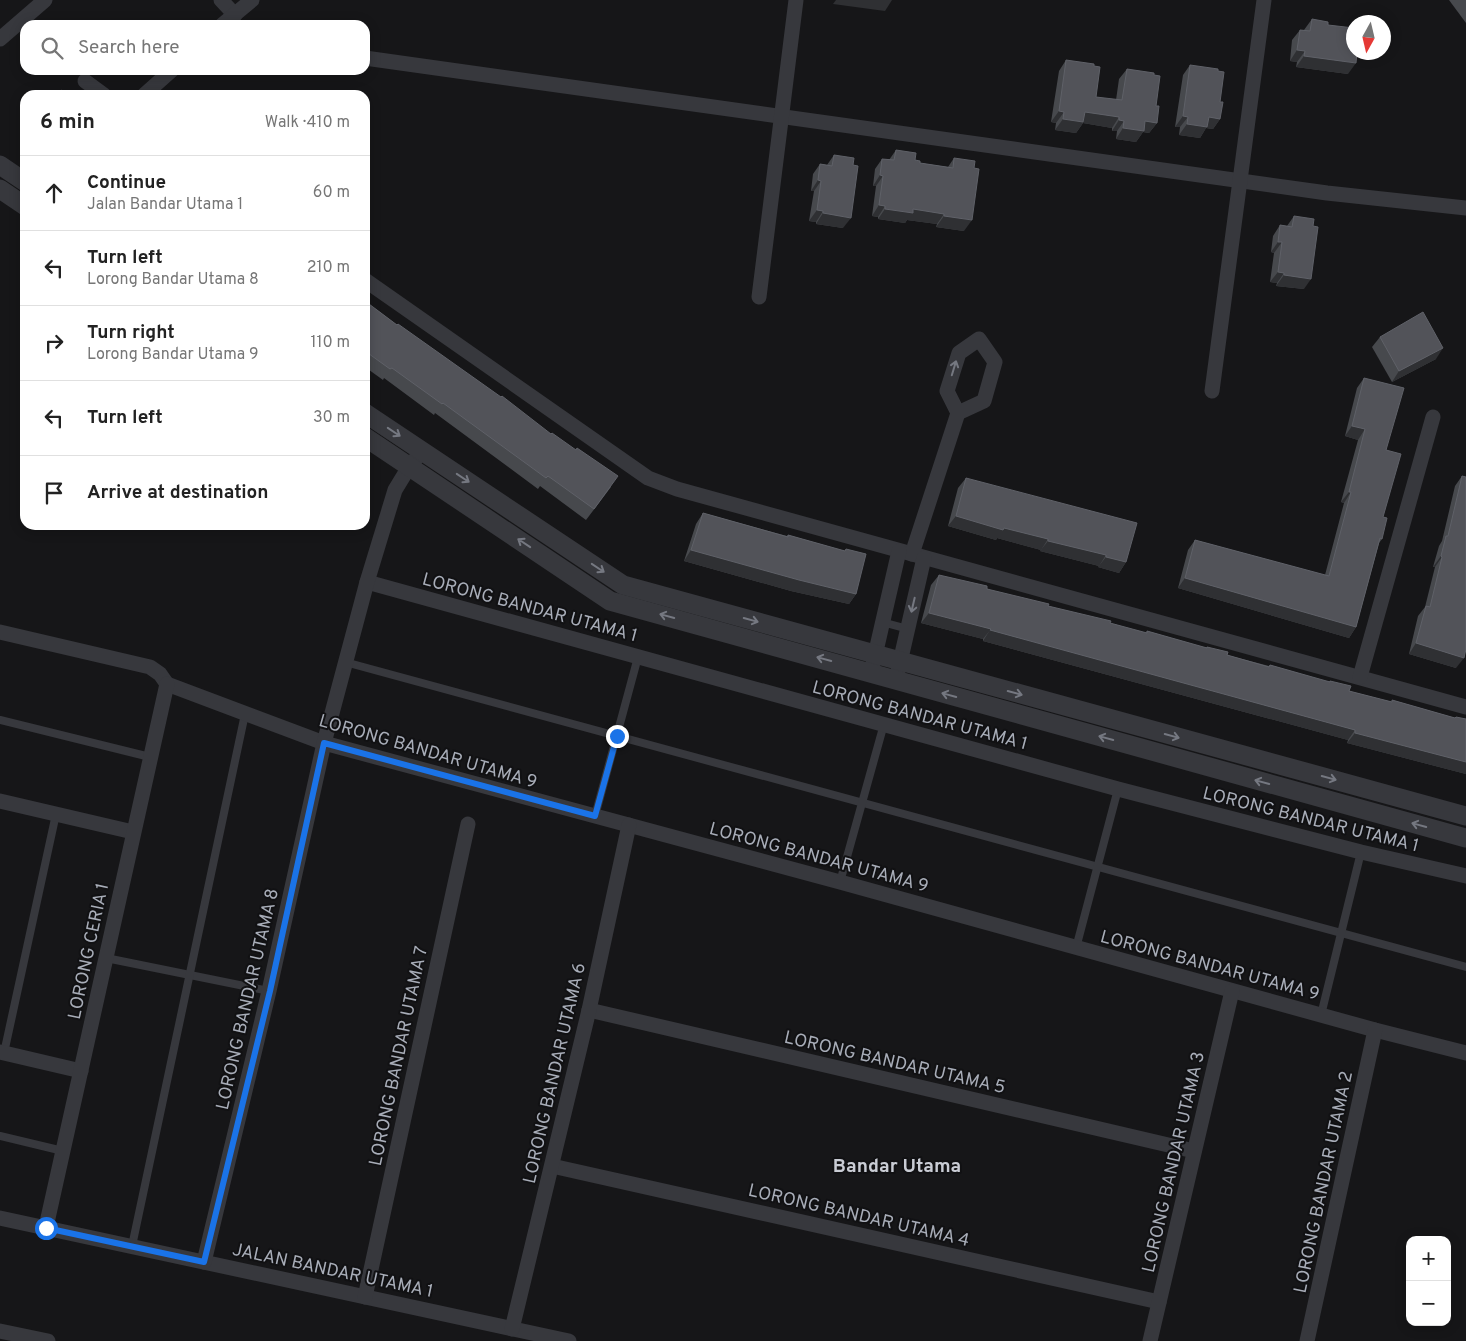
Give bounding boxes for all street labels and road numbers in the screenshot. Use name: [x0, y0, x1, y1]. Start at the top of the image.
street label: LORONG BANDAR UTAMA 1: [419, 569, 640, 648]
street label: LORONG BANDAR UTAMA 1: [809, 677, 1030, 756]
street label: LORONG BANDAR UTAMA 9: [316, 710, 539, 795]
street label: LORONG BANDAR UTAMA 1: [1200, 782, 1421, 858]
street label: LORONG BANDAR UTAMA 9: [706, 818, 931, 899]
street label: LORONG CERIA 1: [64, 881, 115, 1022]
street label: LORONG BANDAR UTAMA 8: [212, 886, 285, 1112]
street label: LORONG BANDAR UTAMA 9: [1097, 926, 1322, 1007]
street label: LORONG BANDAR UTAMA 7: [365, 944, 434, 1168]
street label: LORONG BANDAR UTAMA 6: [519, 961, 592, 1186]
street label: LORONG BANDAR UTAMA 5: [782, 1027, 1008, 1100]
street label: LORONG BANDAR UTAMA 3: [1138, 1050, 1211, 1275]
street label: LORONG BANDAR UTAMA 2: [1290, 1069, 1359, 1295]
street label: LORONG BANDAR UTAMA 4: [746, 1180, 972, 1253]
street label: JALAN BANDAR UTAMA 1: [230, 1239, 435, 1304]

